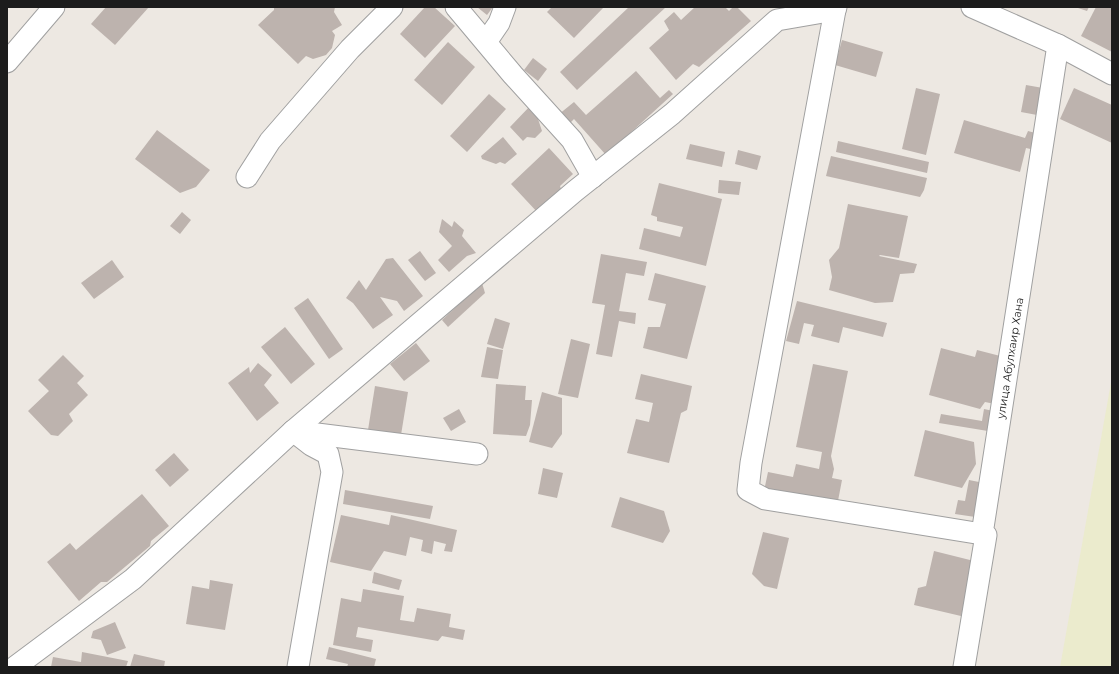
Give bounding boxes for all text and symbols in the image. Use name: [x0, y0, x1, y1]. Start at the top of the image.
street label: улица Абулхаир Хана: [993, 296, 1026, 421]

